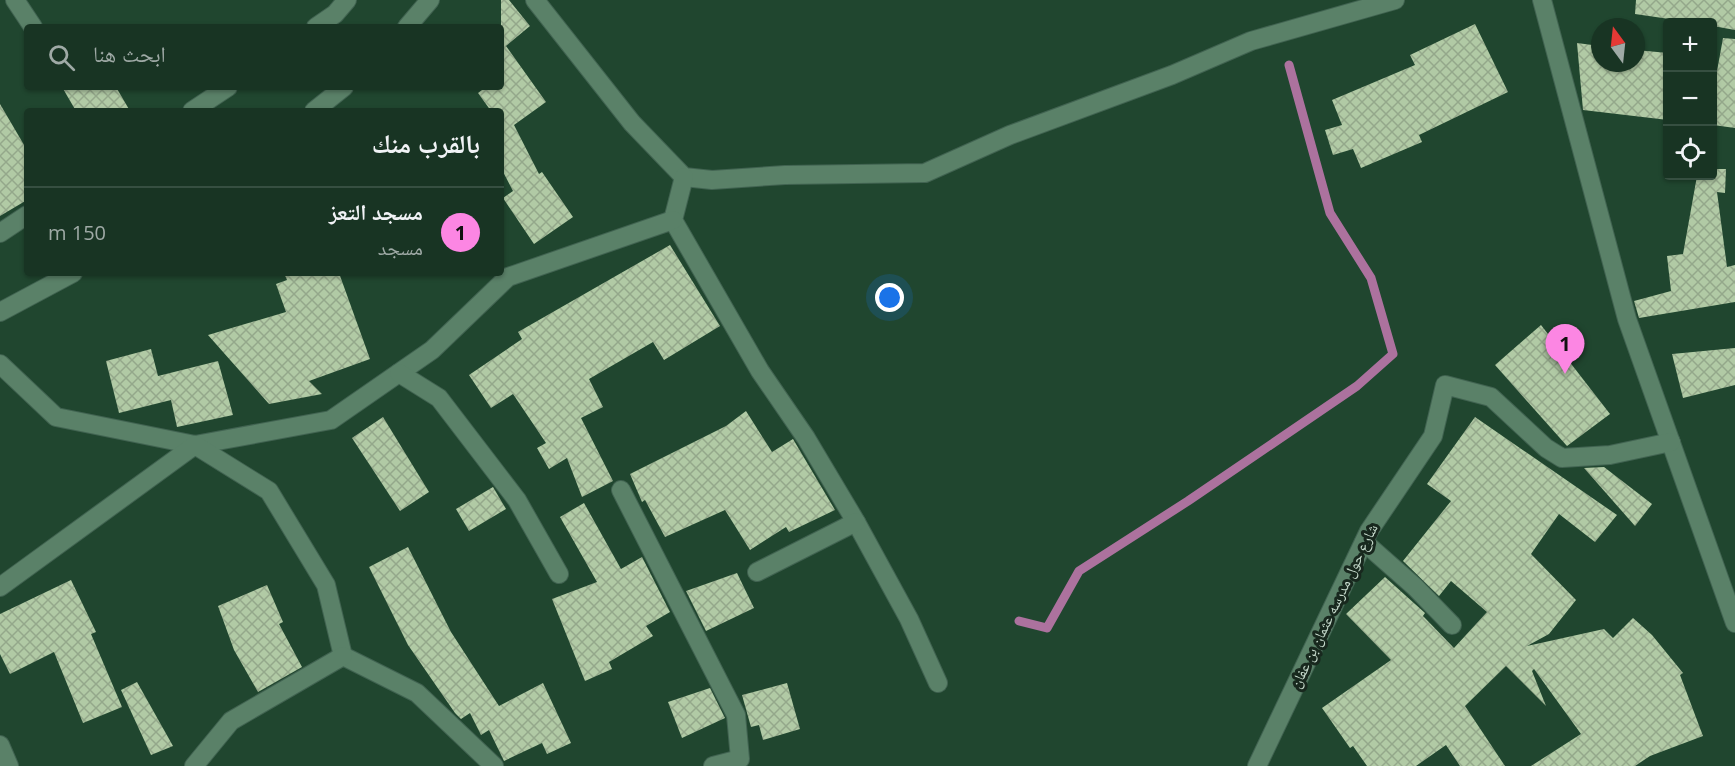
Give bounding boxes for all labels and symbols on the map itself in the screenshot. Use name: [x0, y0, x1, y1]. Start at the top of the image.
north arrow: [1591, 18, 1645, 72]
your location: [875, 283, 904, 312]
pin: 1: [1546, 324, 1584, 374]
street label: شارع حول مدرسه عثمان بن عفان: [1285, 520, 1383, 691]

